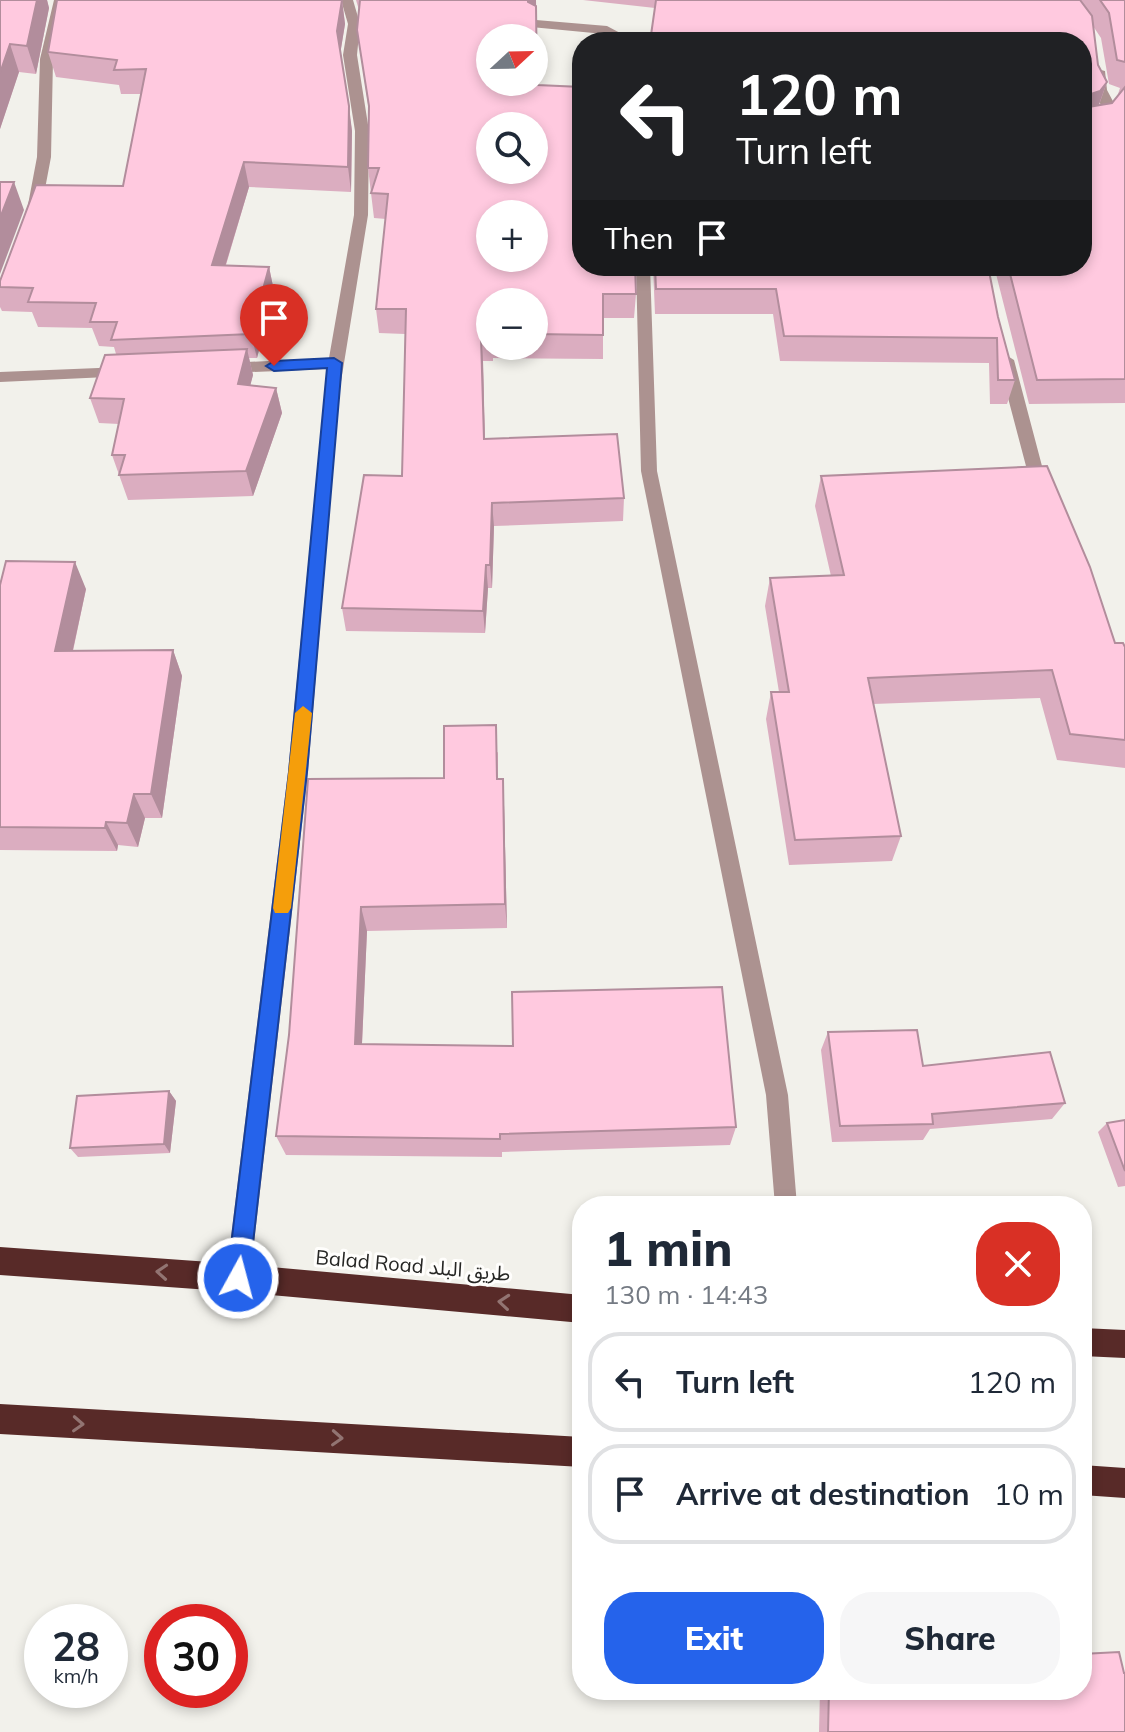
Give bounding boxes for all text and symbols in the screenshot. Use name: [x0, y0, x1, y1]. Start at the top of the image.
north arrow: [476, 24, 548, 96]
map controls: [476, 24, 548, 360]
text: 120 m: [736, 59, 903, 129]
icon: left: [604, 64, 708, 168]
button: search: [476, 112, 548, 184]
text: Turn left: [736, 128, 872, 173]
button: +: [476, 200, 548, 272]
icon: arrive: [690, 216, 734, 260]
text: Then: [604, 219, 674, 257]
pin: [240, 284, 308, 366]
button: −: [476, 288, 548, 360]
icon: arrive: [252, 296, 296, 340]
text: 1 min: [604, 1218, 733, 1278]
button: close: [976, 1222, 1060, 1306]
position arrow: [196, 1236, 280, 1320]
street label: Balad Road طريق البلد: [314, 1244, 511, 1287]
one-way arrow: [155, 1264, 168, 1281]
text: 130 m · 14:43: [604, 1278, 768, 1311]
one-way arrow: [497, 1293, 510, 1310]
icon: left: [608, 1360, 652, 1404]
text: Turn left: [676, 1363, 794, 1401]
text: 120 m: [968, 1363, 1056, 1401]
one-way arrow: [72, 1415, 85, 1432]
one-way arrow: [331, 1430, 344, 1447]
icon: arrive: [608, 1472, 652, 1516]
text: Arrive at destination: [676, 1475, 970, 1513]
text: 10 m: [994, 1475, 1064, 1513]
button: Exit: [604, 1592, 824, 1684]
button: Share: [840, 1592, 1060, 1684]
speed limit sign: 30: [144, 1604, 248, 1708]
text: 28: [52, 1621, 100, 1671]
text: km/h: [53, 1663, 99, 1688]

